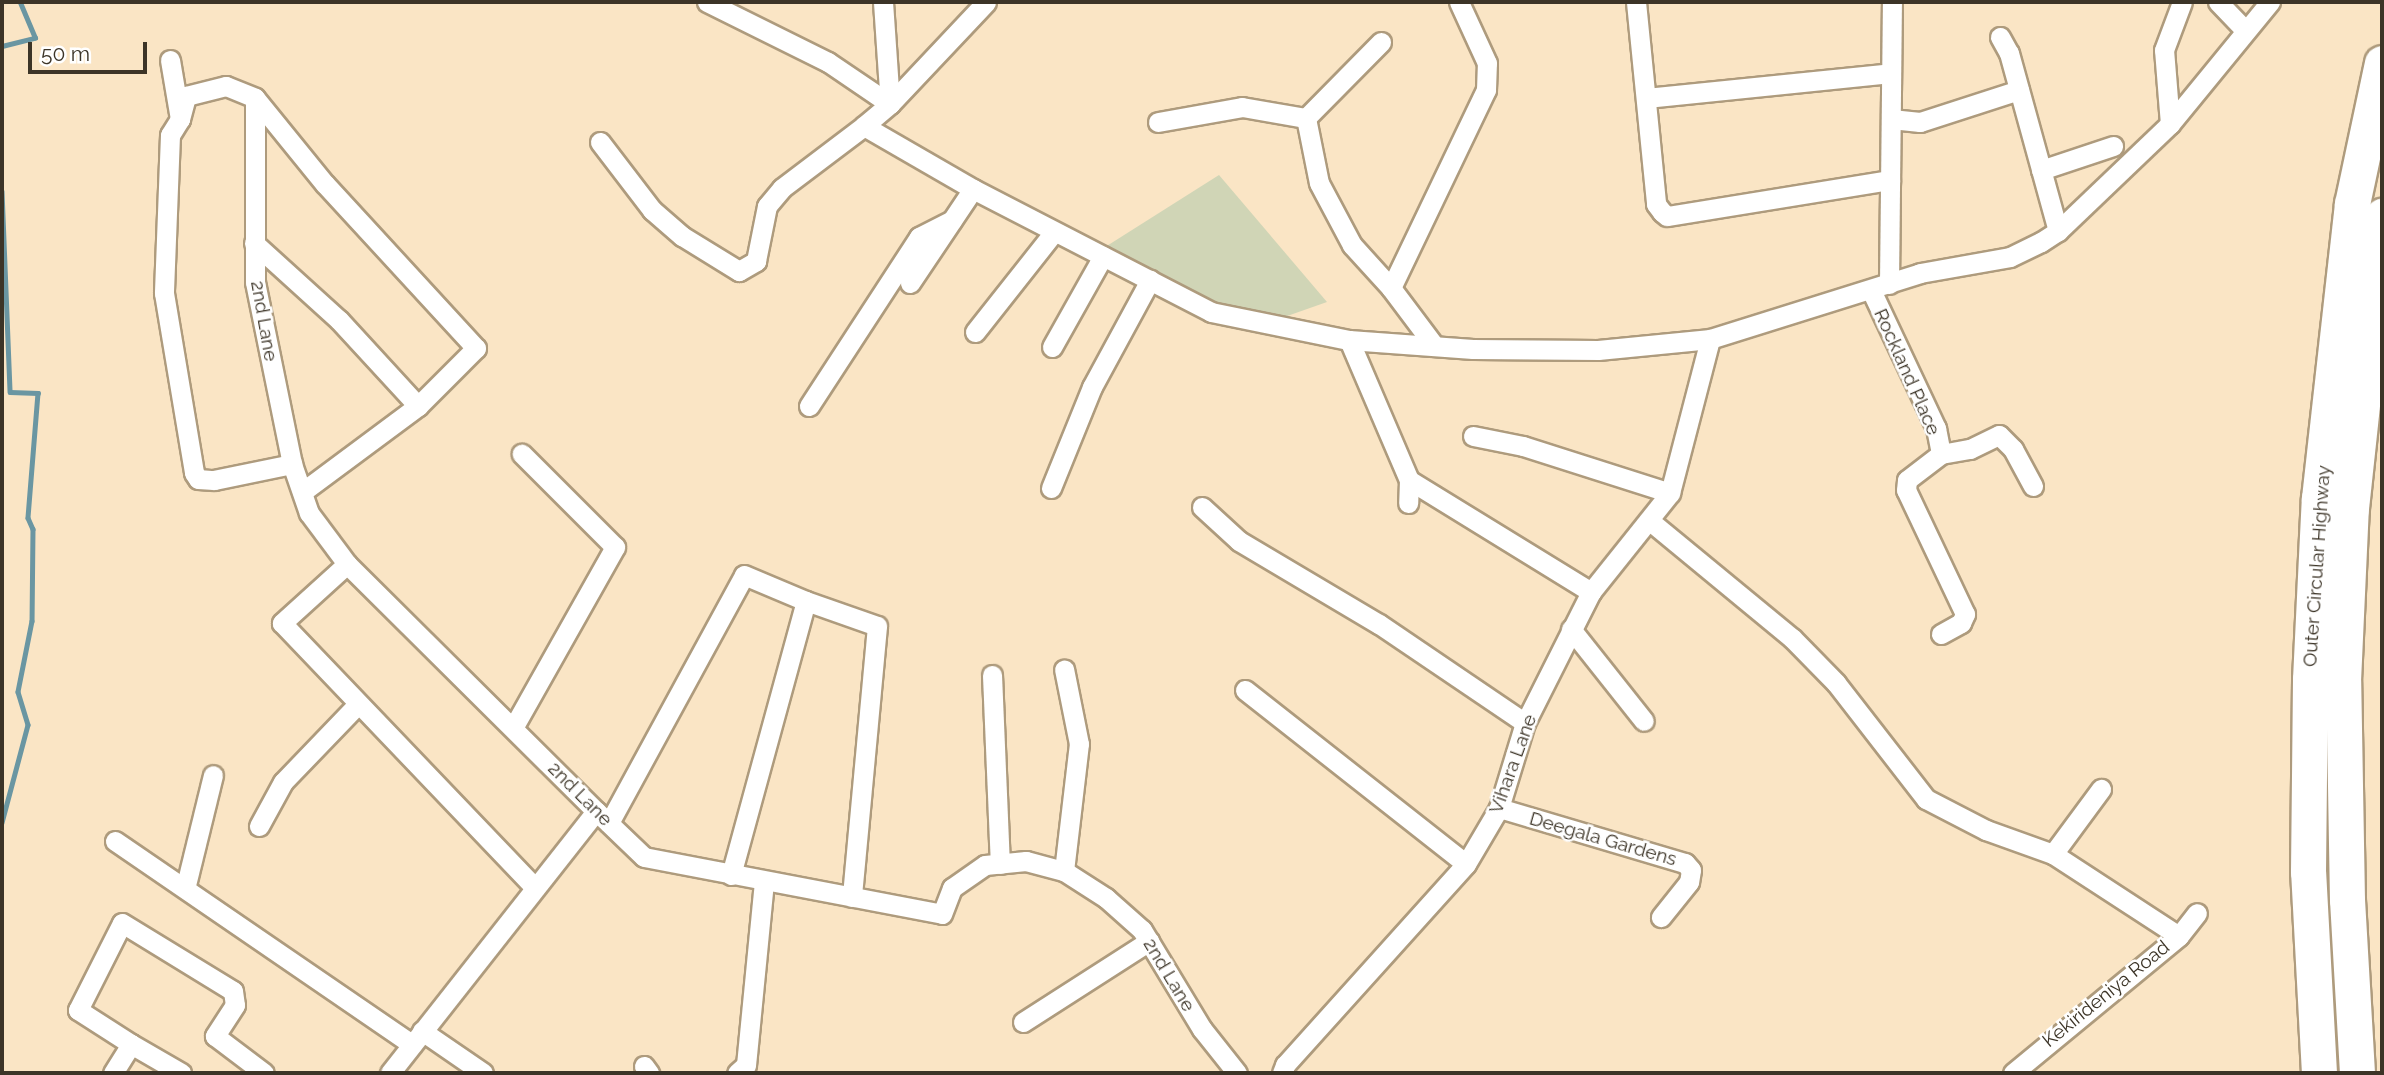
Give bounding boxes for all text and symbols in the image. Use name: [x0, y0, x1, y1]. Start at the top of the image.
scale bar: [32, 28, 150, 72]
text: 50 m: [41, 41, 90, 66]
street label: 2nd Lane: [246, 279, 282, 363]
street label: Rockland Place: [1869, 305, 1945, 439]
street label: Outer Circular Highway: [2299, 464, 2335, 668]
street label: Vihara Lane: [1485, 711, 1541, 817]
street label: 2nd Lane: [543, 757, 617, 831]
street label: Deegala Gardens: [1527, 807, 1679, 871]
street label: 2nd Lane: [1138, 934, 1200, 1016]
street label: Kekirideniya Road: [2038, 936, 2174, 1052]

